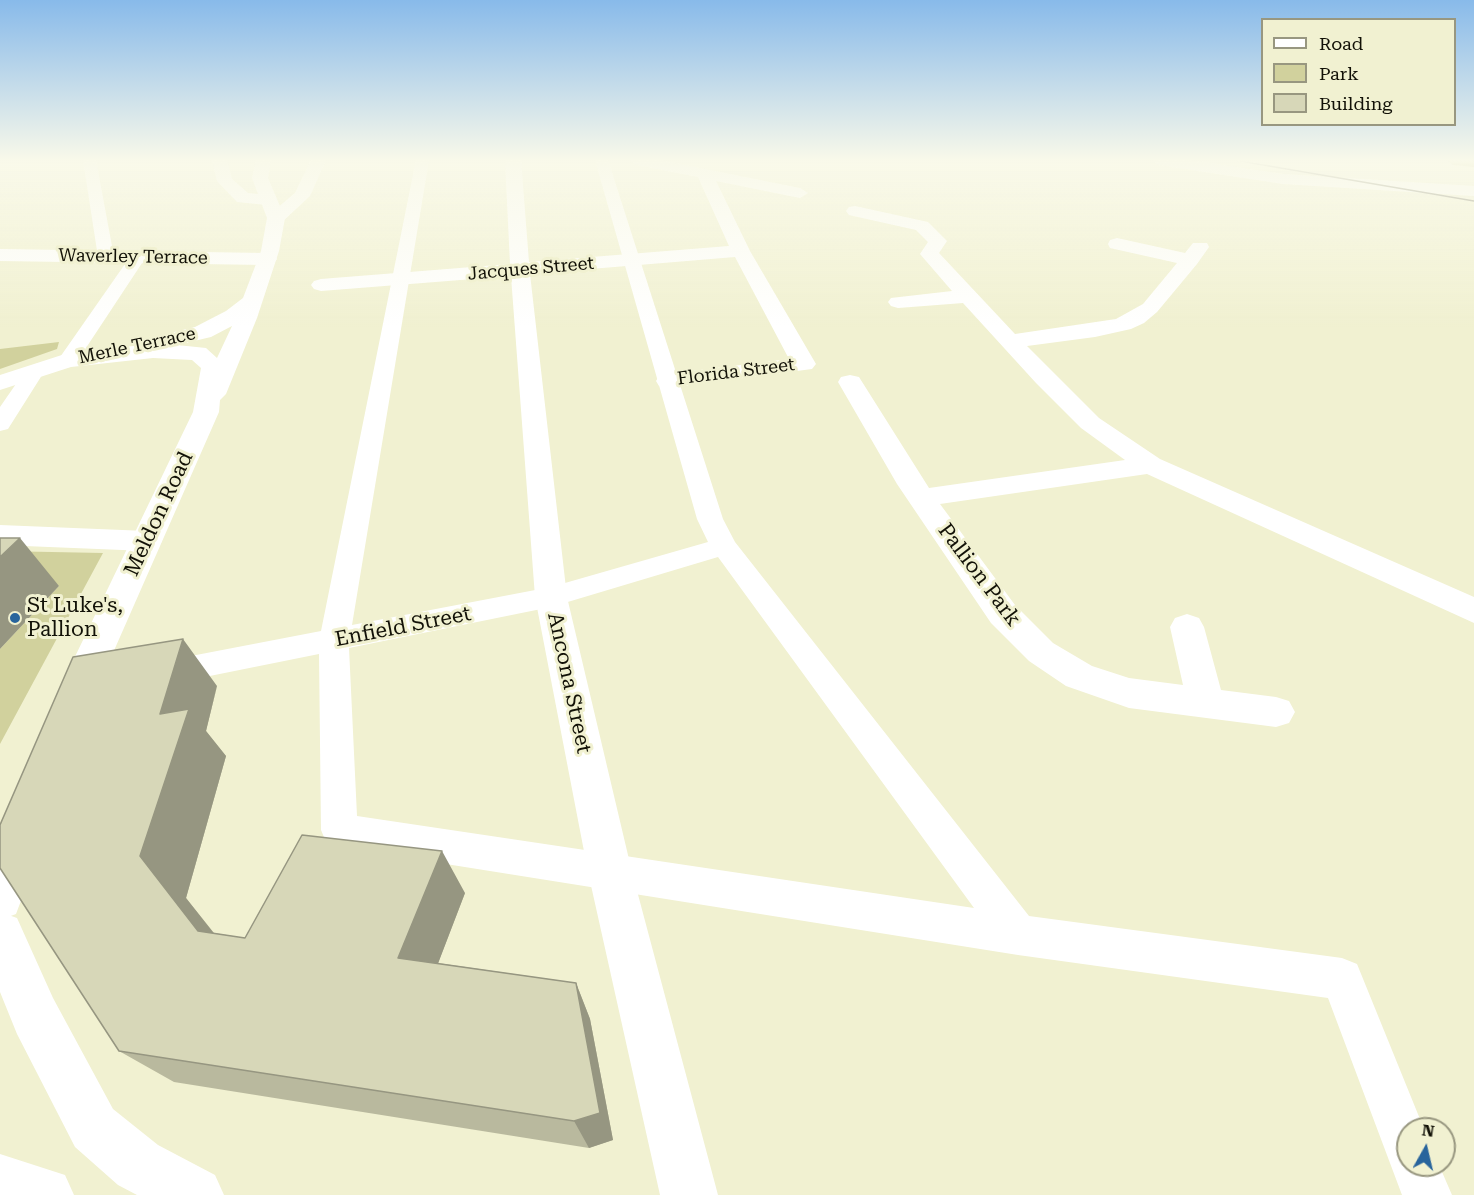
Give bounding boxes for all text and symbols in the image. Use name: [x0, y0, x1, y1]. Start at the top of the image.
legend: [1261, 18, 1456, 126]
text: Road: [1319, 33, 1363, 54]
text: Park: [1319, 63, 1359, 84]
text: Building: [1319, 93, 1393, 114]
street label: Waverley Terrace: [58, 245, 208, 269]
street label: Jacques Street: [467, 253, 595, 285]
street label: Merle Terrace: [76, 323, 198, 369]
street label: Florida Street: [676, 354, 796, 390]
street label: Meldon Road: [119, 448, 199, 580]
street label: Pallion Park: [932, 519, 1026, 631]
place label: St Luke's, Pallion: [27, 593, 123, 643]
street label: Enfield Street: [333, 601, 473, 653]
street label: Ancona Street: [542, 610, 596, 756]
marker: St Luke's, Pallion: [8, 611, 22, 625]
north arrow: [1396, 1117, 1456, 1177]
text: N: [1421, 1120, 1436, 1141]

